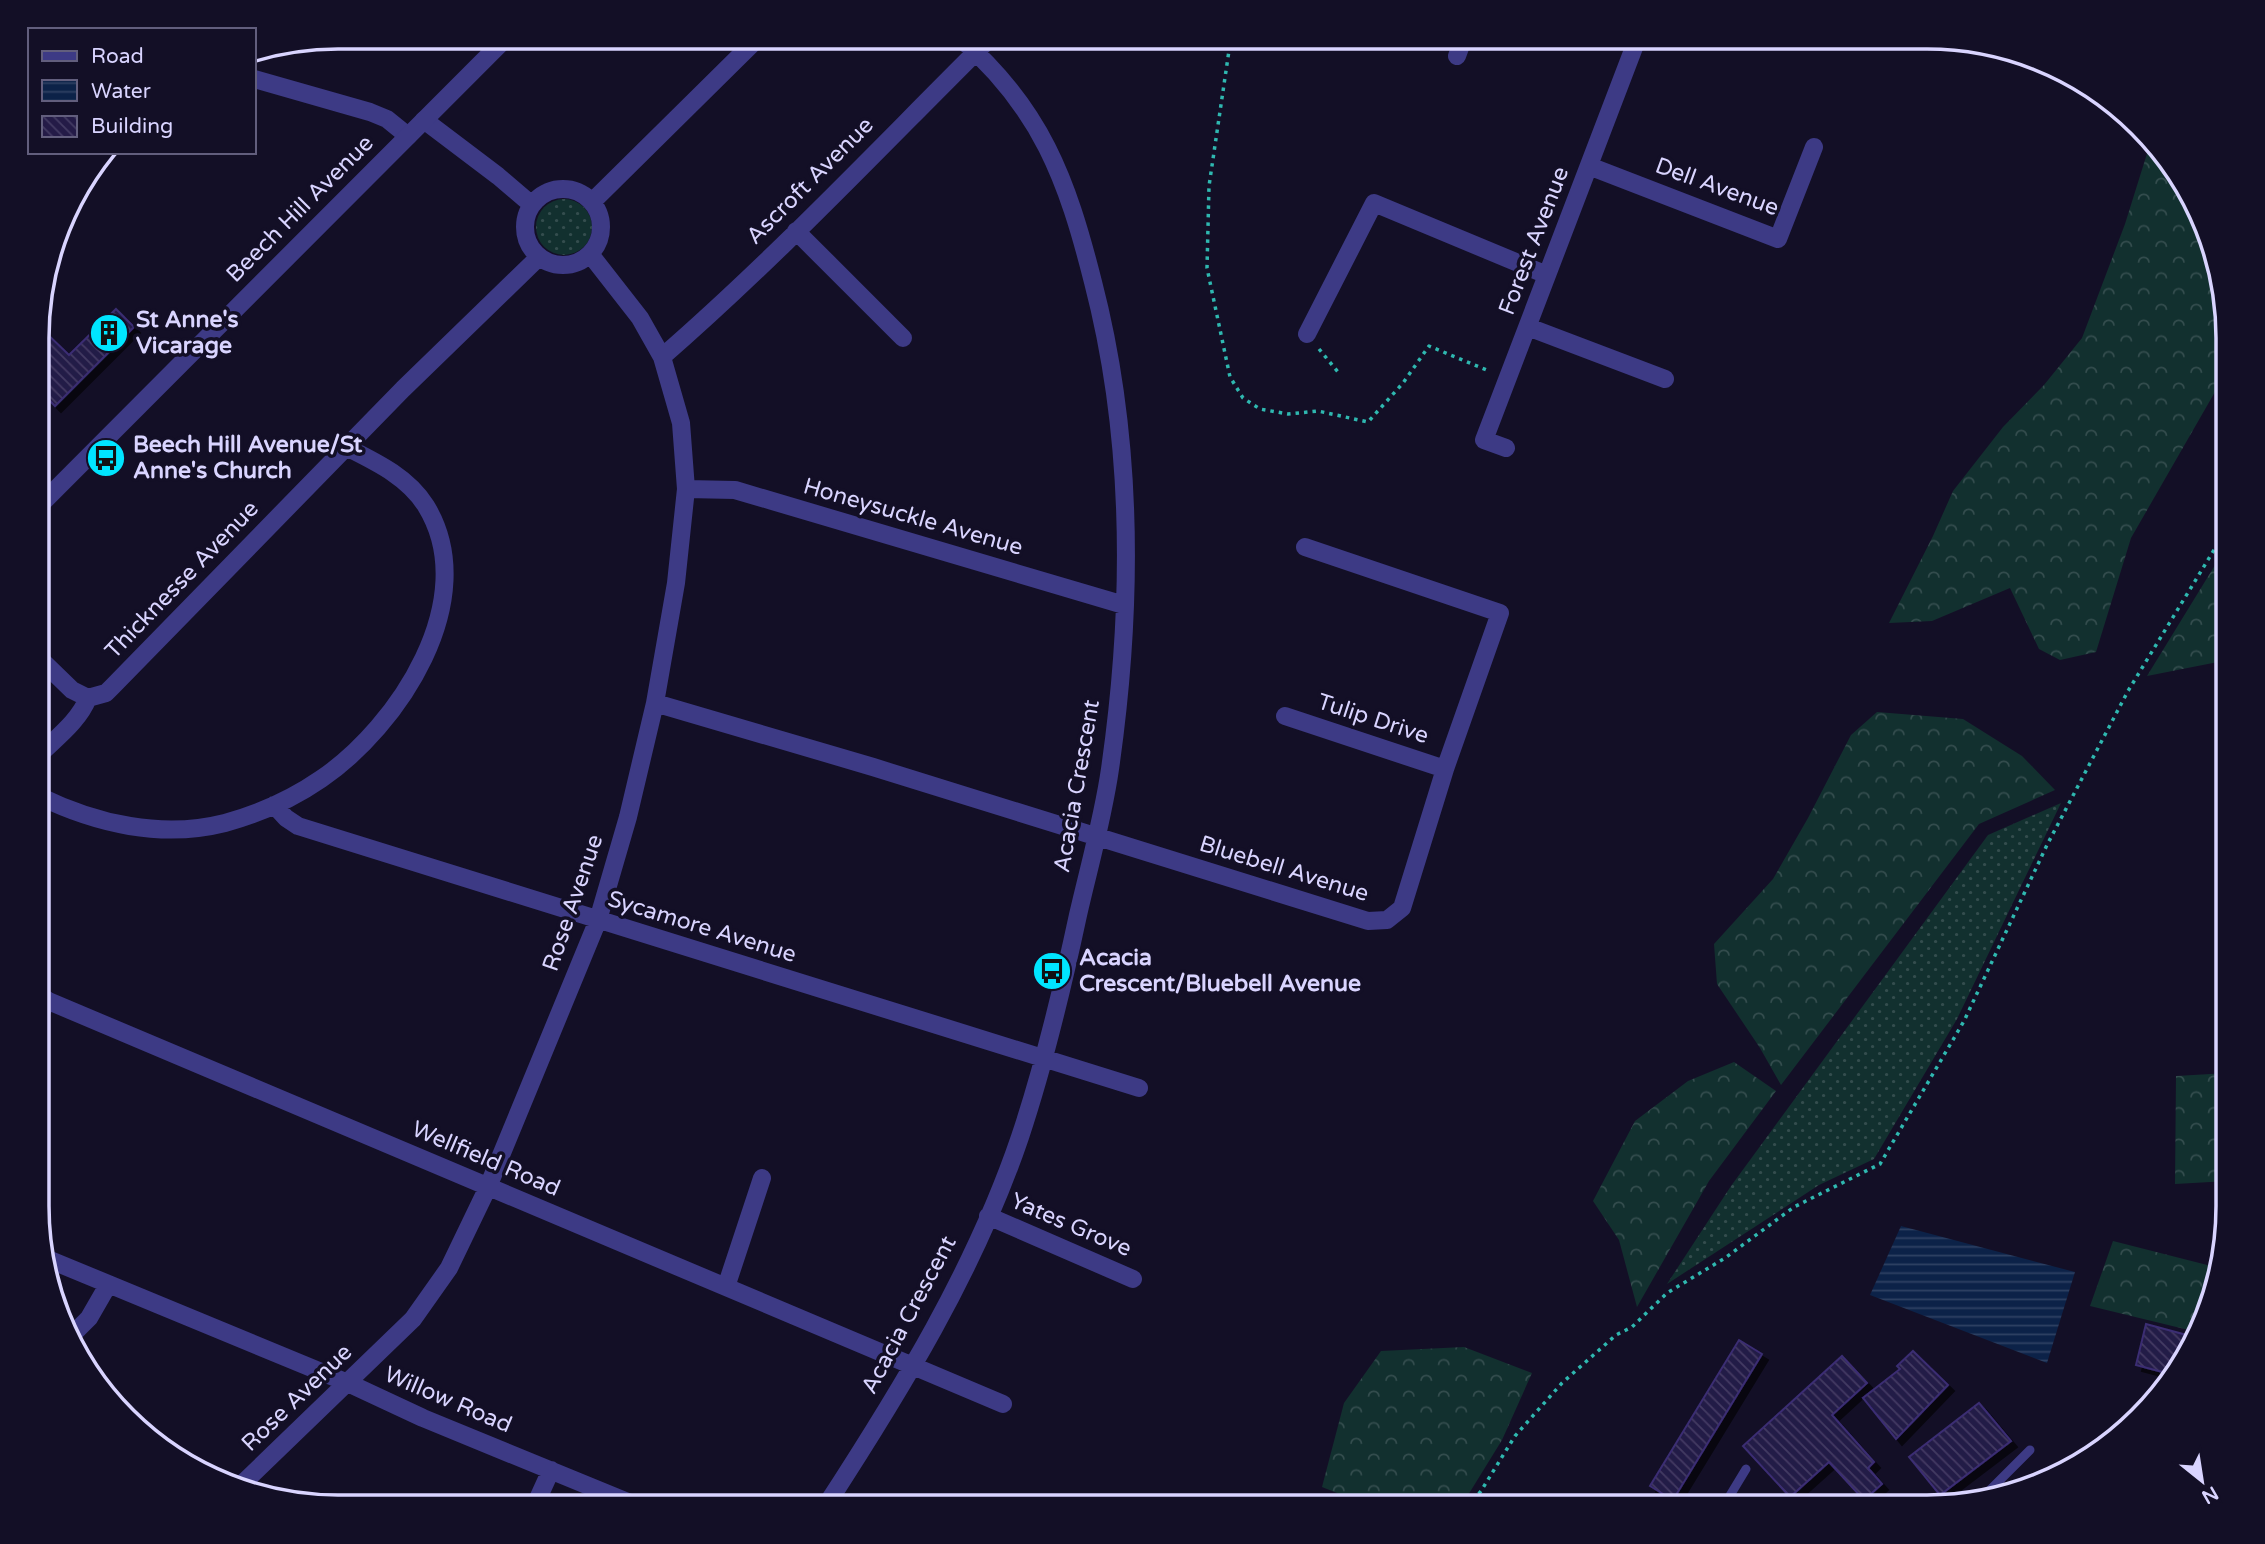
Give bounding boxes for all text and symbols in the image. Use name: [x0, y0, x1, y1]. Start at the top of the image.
legend: [28, 28, 256, 154]
text: Road: [91, 44, 144, 69]
text: Water: [91, 79, 151, 104]
street label: Ascroft Avenue: [741, 112, 879, 250]
text: Building: [91, 114, 173, 139]
street label: Beech Hill Avenue: [221, 130, 379, 288]
street label: Dell Avenue: [1651, 152, 1783, 222]
street label: Forest Avenue: [1493, 163, 1575, 319]
place label: St Anne's Vicarage: [136, 306, 239, 360]
building icon: St Anne's Vicarage: [88, 312, 130, 354]
place label: Beech Hill Avenue/St Anne's Church: [133, 431, 363, 485]
bus stop icon: Beech Hill Avenue/St Anne's Church: [85, 437, 127, 479]
street label: Honeysuckle Avenue: [800, 472, 1026, 562]
street label: Thicknesse Avenue: [99, 495, 265, 665]
street label: Tulip Drive: [1314, 688, 1432, 750]
street label: Acacia Crescent: [1048, 697, 1106, 875]
street label: Bluebell Avenue: [1196, 830, 1372, 908]
street label: Rose Avenue: [537, 831, 609, 975]
street label: Sycamore Avenue: [604, 885, 800, 969]
place label: Acacia Crescent/Bluebell Avenue: [1079, 944, 1361, 998]
bus stop icon: Acacia Crescent/Bluebell Avenue: [1031, 950, 1073, 992]
street label: Wellfield Road: [408, 1115, 564, 1203]
street label: Yates Grove: [1006, 1187, 1136, 1263]
street label: Acacia Crescent: [856, 1231, 963, 1399]
street label: Rose Avenue: [236, 1338, 358, 1458]
street label: Willow Road: [380, 1361, 516, 1439]
north arrow: [2167, 1446, 2237, 1516]
text: N: [2198, 1482, 2222, 1508]

